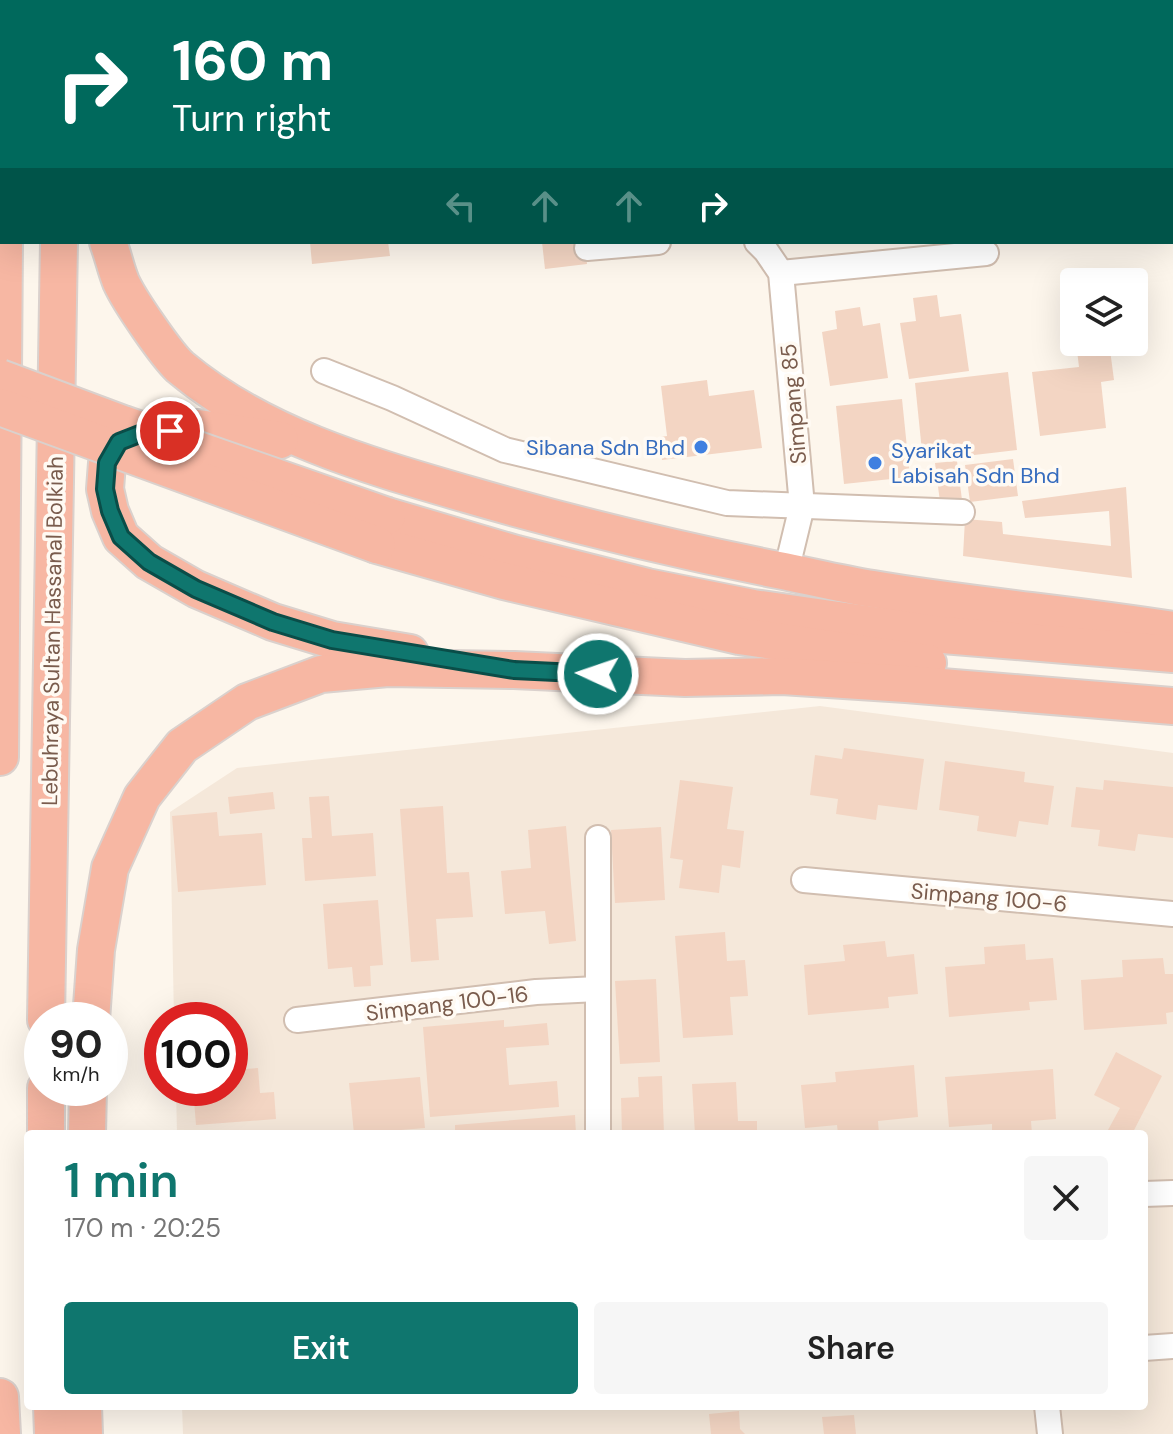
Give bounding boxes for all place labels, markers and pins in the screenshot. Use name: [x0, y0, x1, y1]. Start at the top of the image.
pin: [136, 397, 204, 465]
place label: Sibana Sdn Bhd: [526, 433, 685, 462]
place label: Syarikat Labisah Sdn Bhd: [891, 436, 1060, 490]
marker: Sibana Sdn Bhd: [692, 438, 710, 456]
marker: Syarikat Labisah Sdn Bhd: [866, 454, 884, 472]

